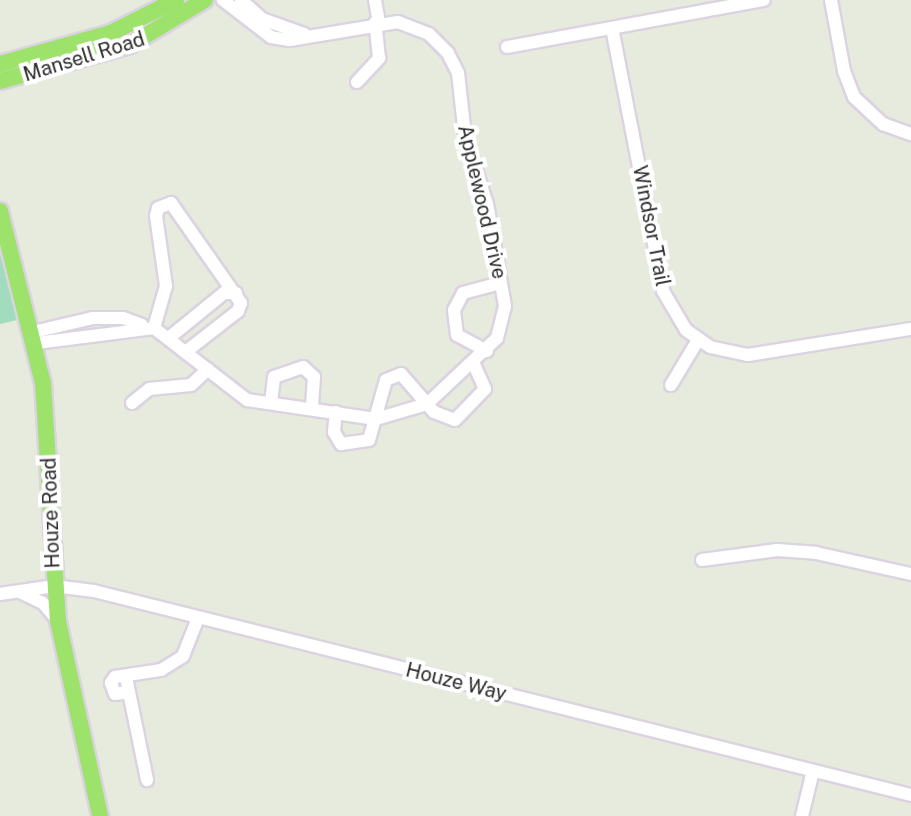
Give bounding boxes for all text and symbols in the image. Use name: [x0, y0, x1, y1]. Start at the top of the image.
street label: Mansell Road: [20, 27, 148, 87]
street label: Applewood Drive: [453, 123, 511, 281]
street label: Windsor Trail: [628, 164, 674, 288]
street label: Houze Road: [37, 457, 65, 569]
street label: Houze Way: [403, 658, 509, 706]

